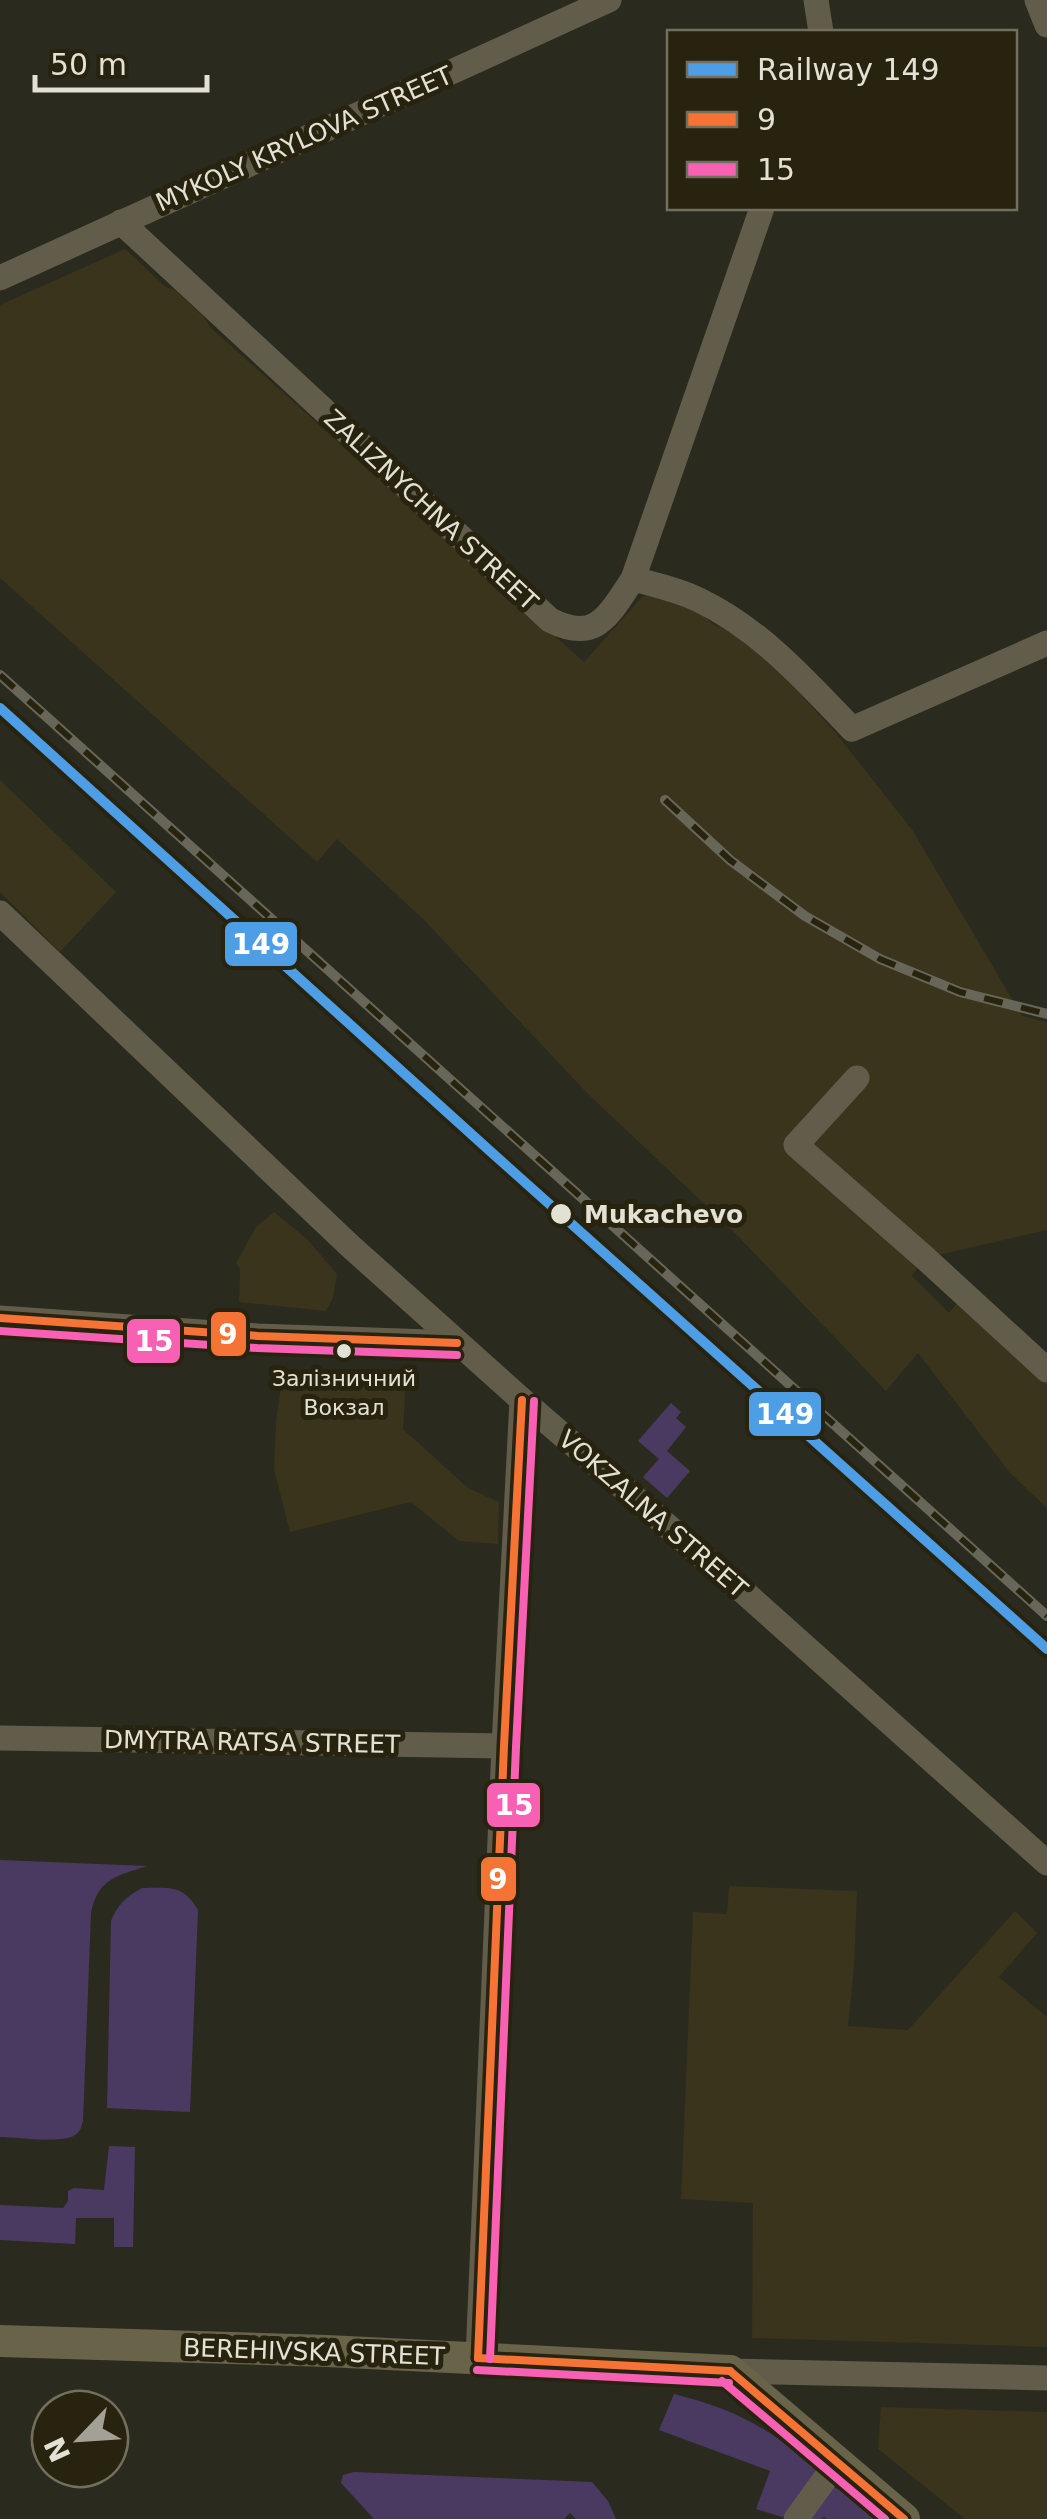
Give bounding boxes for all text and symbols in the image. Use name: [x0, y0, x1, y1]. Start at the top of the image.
scale bar: [35, 30, 208, 92]
legend: [667, 30, 1017, 210]
text: 50 m: [50, 47, 127, 82]
text: Railway 149: [757, 52, 940, 87]
street label: MYKOLY KRYLOVA STREET: [151, 60, 457, 218]
text: 9: [757, 102, 776, 137]
text: 15: [757, 152, 795, 187]
street label: ZALIZNYCHNA STREET: [318, 404, 544, 617]
line badge: 149: [223, 920, 299, 968]
text: 149: [232, 928, 290, 961]
place label: Mukachevo: [584, 1200, 743, 1229]
marker: Mukachevo: [548, 1201, 574, 1227]
line badge: 9: [209, 1310, 248, 1358]
line badge: 15: [125, 1317, 182, 1365]
text: 9: [218, 1318, 238, 1351]
text: 15: [135, 1325, 173, 1358]
marker: Залізничний Вокзал: [334, 1341, 354, 1361]
place label: Залізничний Вокзал: [272, 1366, 416, 1420]
line badge: 149: [747, 1390, 823, 1438]
text: 149: [756, 1398, 814, 1431]
street label: VOKZALNA STREET: [553, 1424, 754, 1604]
street label: DMYTRA RATSA STREET: [104, 1725, 401, 1759]
line badge: 15: [485, 1781, 542, 1829]
text: 15: [495, 1789, 533, 1822]
line badge: 9: [479, 1855, 518, 1903]
text: 9: [488, 1863, 508, 1896]
street label: BEREHIVSKA STREET: [183, 2333, 446, 2371]
north arrow: [30, 2389, 130, 2489]
text: N: [38, 2432, 78, 2467]

